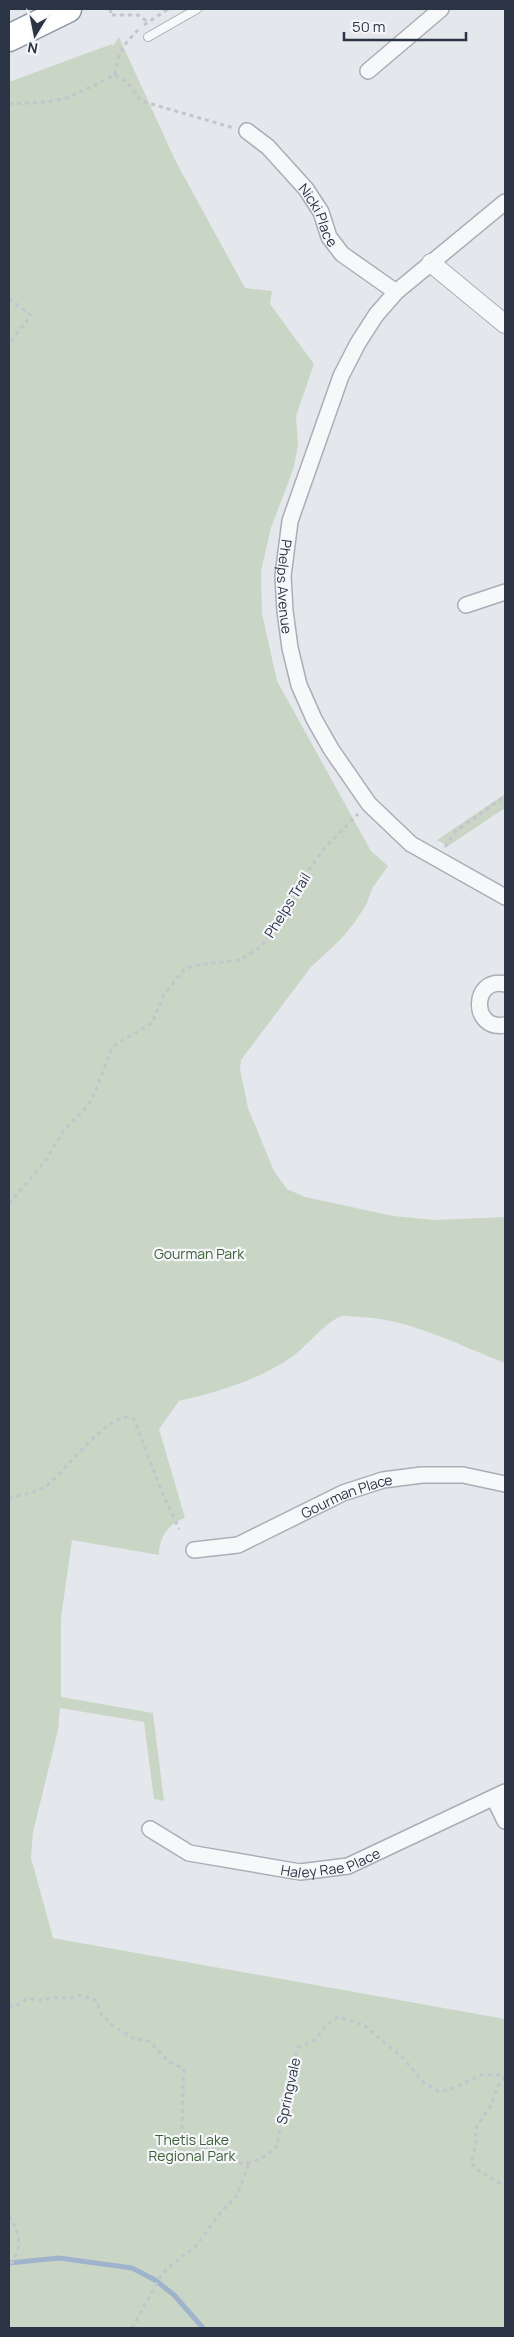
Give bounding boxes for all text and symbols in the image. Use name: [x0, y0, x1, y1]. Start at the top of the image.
north arrow: [10, 10, 60, 60]
scale bar: [344, 10, 466, 42]
text: 50 m: [352, 16, 386, 37]
text: N: [26, 38, 39, 59]
street label: Nicki Place: [295, 179, 342, 250]
street label: Phelps Avenue: [274, 538, 297, 635]
street label: Phelps Trail: [260, 869, 314, 941]
park label: Gourman Park: [154, 1244, 245, 1263]
street label: Gourman Place: [297, 1469, 393, 1522]
street label: Haley Rae Place: [279, 1843, 383, 1882]
street label: Springvale: [272, 2056, 304, 2126]
park label: Thetis Lake Regional Park: [149, 2130, 237, 2165]

